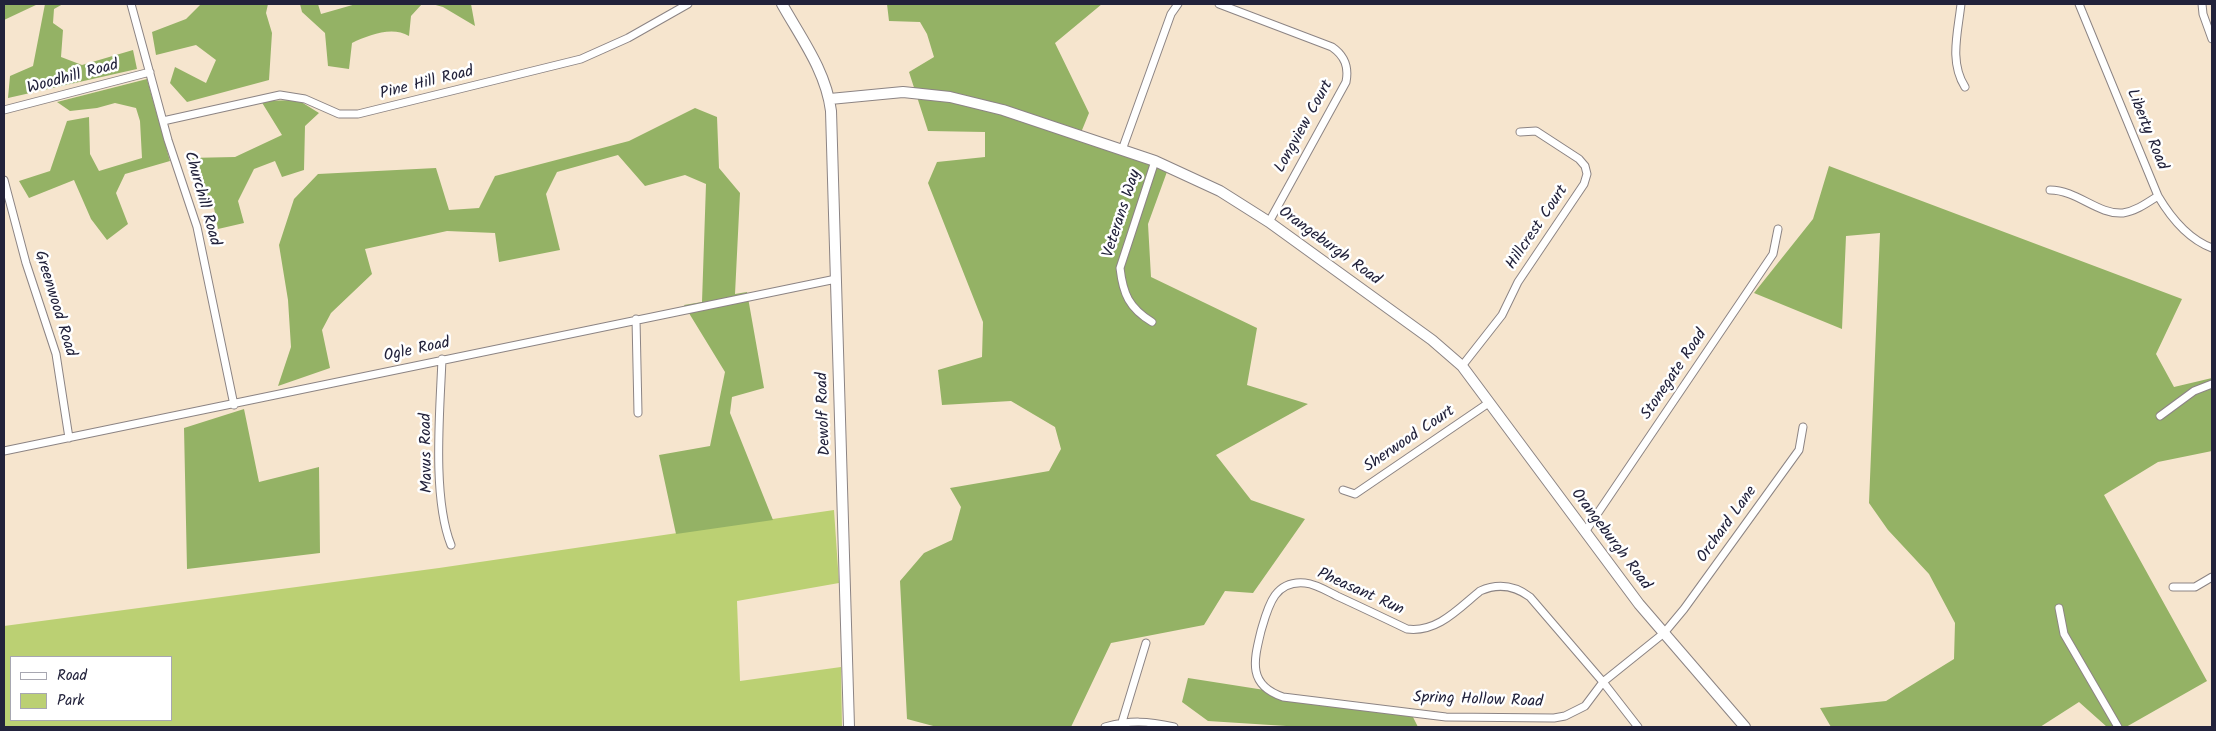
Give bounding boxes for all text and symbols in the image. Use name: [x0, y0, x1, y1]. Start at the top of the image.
street label: Woodhill Road: [25, 57, 121, 99]
street label: Pine Hill Road: [378, 63, 476, 105]
street label: Longview Court: [1272, 77, 1338, 177]
street label: Liberty Road: [2121, 87, 2171, 173]
street label: Churchill Road: [178, 150, 224, 248]
street label: Veterans Way: [1100, 168, 1146, 260]
street label: Hillcrest Court: [1503, 182, 1573, 274]
street label: Orangeburgh Road: [1274, 203, 1384, 291]
street label: Greenwood Road: [29, 249, 79, 359]
street label: Stonegate Road: [1638, 326, 1712, 424]
street label: Ogle Road: [382, 335, 452, 367]
street label: Dewolf Road: [814, 372, 836, 456]
street label: Sherwood Court: [1361, 403, 1459, 477]
street label: Mavus Road: [418, 413, 438, 493]
street label: Orchard Lane: [1694, 483, 1762, 567]
street label: Orangeburgh Road: [1566, 486, 1654, 594]
street label: Pheasant Run: [1314, 565, 1406, 621]
legend: [10, 656, 172, 721]
text: Road: [57, 664, 87, 688]
text: Park: [57, 689, 84, 713]
street label: Spring Hollow Road: [1413, 689, 1543, 713]

